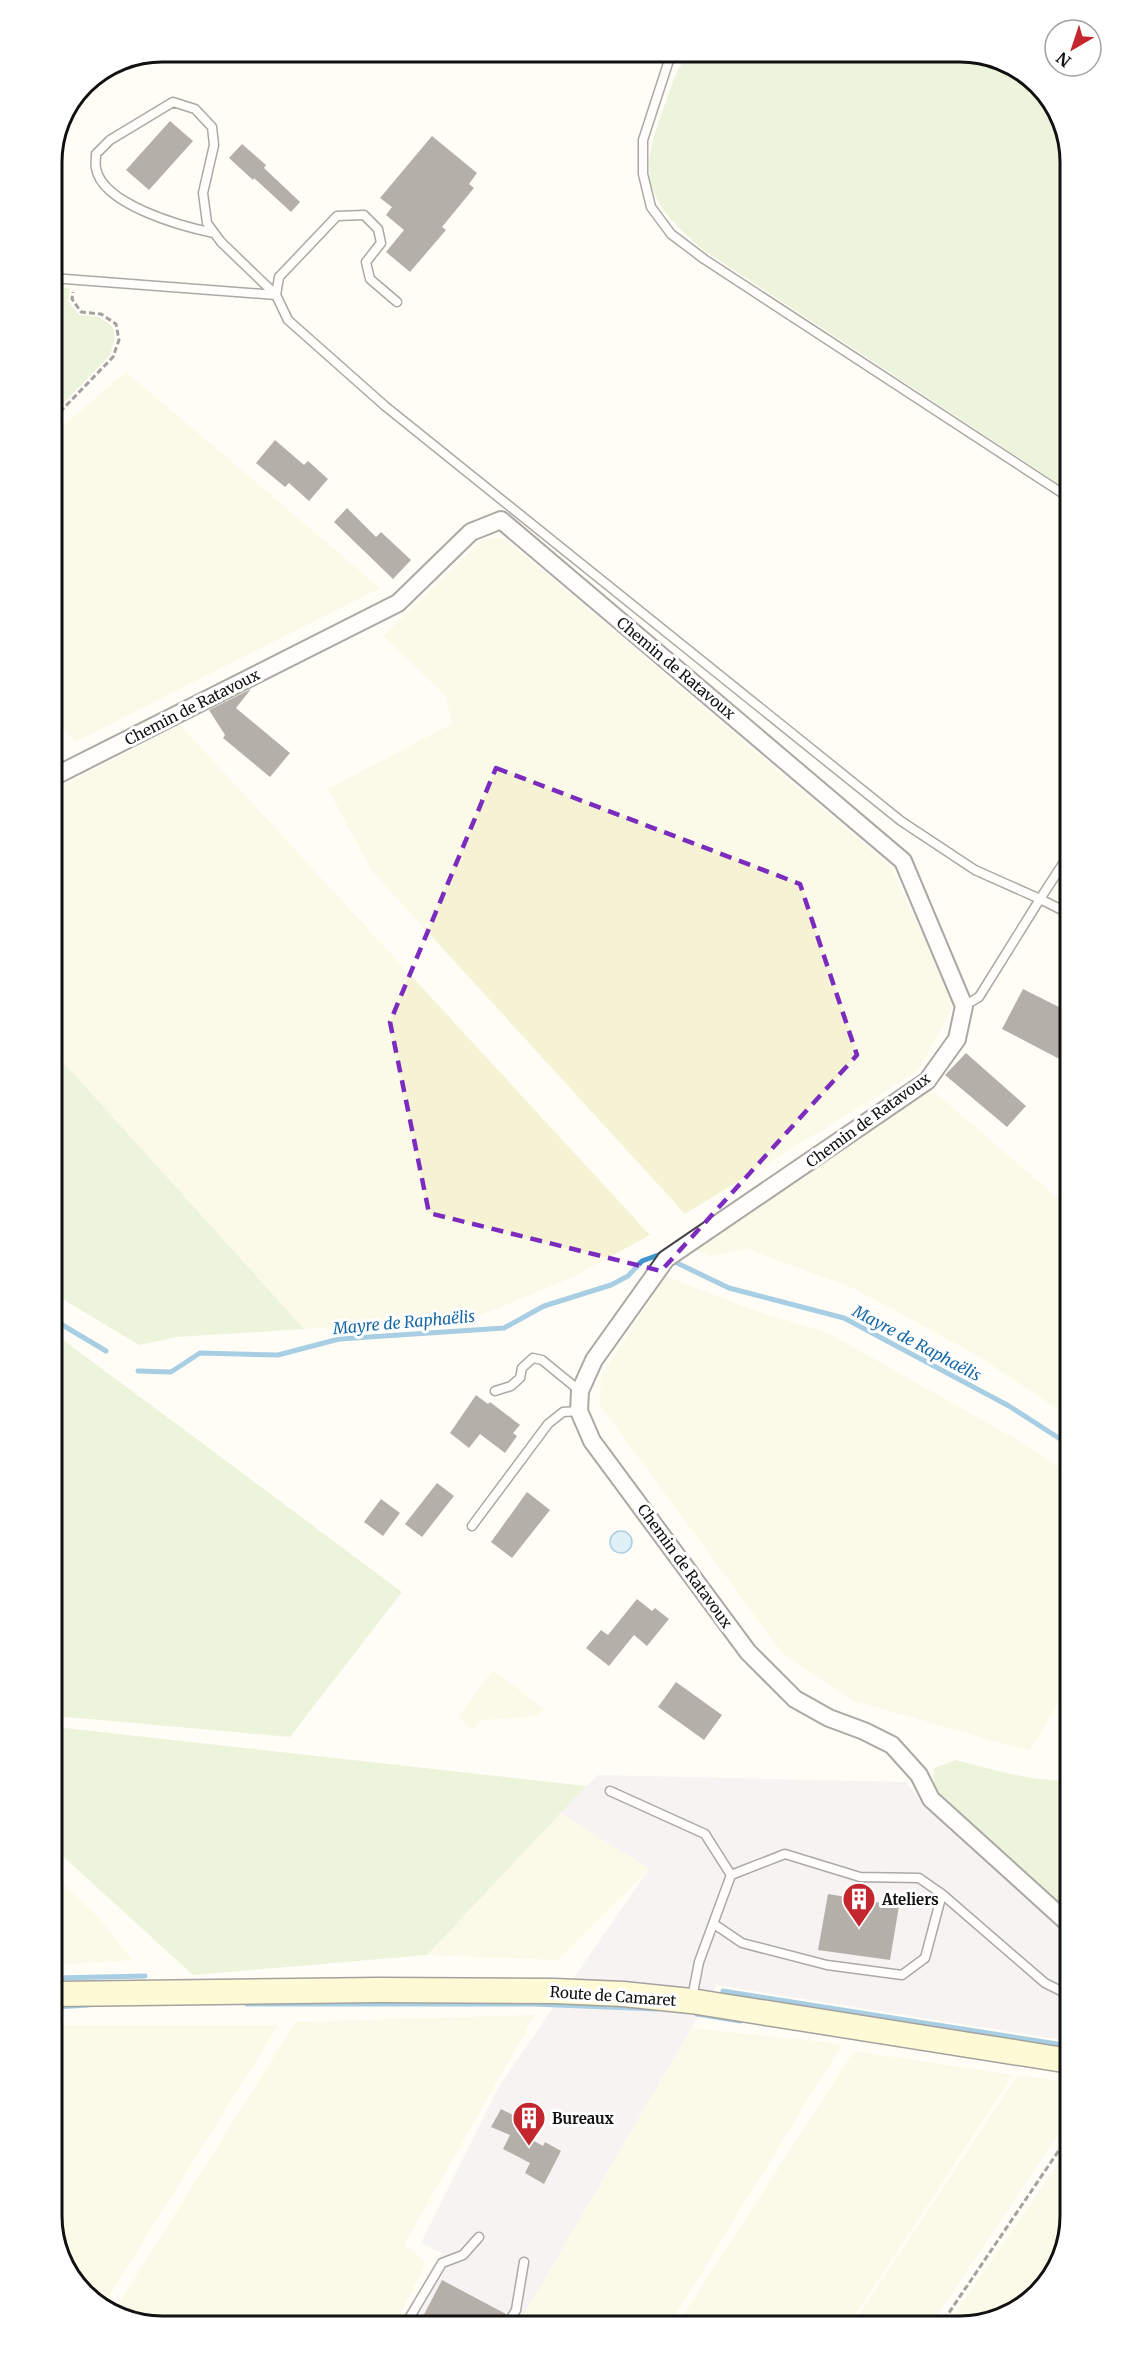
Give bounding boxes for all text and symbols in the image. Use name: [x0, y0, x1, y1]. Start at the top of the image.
north arrow: [1043, 18, 1103, 78]
text: N: [1052, 48, 1075, 71]
street label: Chemin de Ratavoux: [613, 613, 739, 723]
street label: Chemin de Ratavoux: [121, 665, 263, 749]
street label: Chemin de Ratavoux: [802, 1069, 934, 1171]
water label: Mayre de Raphaëlis: [849, 1300, 985, 1385]
water label: Mayre de Raphaëlis: [331, 1306, 476, 1338]
street label: Chemin de Ratavoux: [634, 1500, 736, 1632]
building icon: Ateliers: [841, 1881, 877, 1928]
place label: Ateliers: [881, 1890, 939, 1909]
street label: Route de Camaret: [549, 1982, 677, 2010]
building icon: Bureaux: [511, 2100, 547, 2147]
place label: Bureaux: [552, 2109, 615, 2128]

